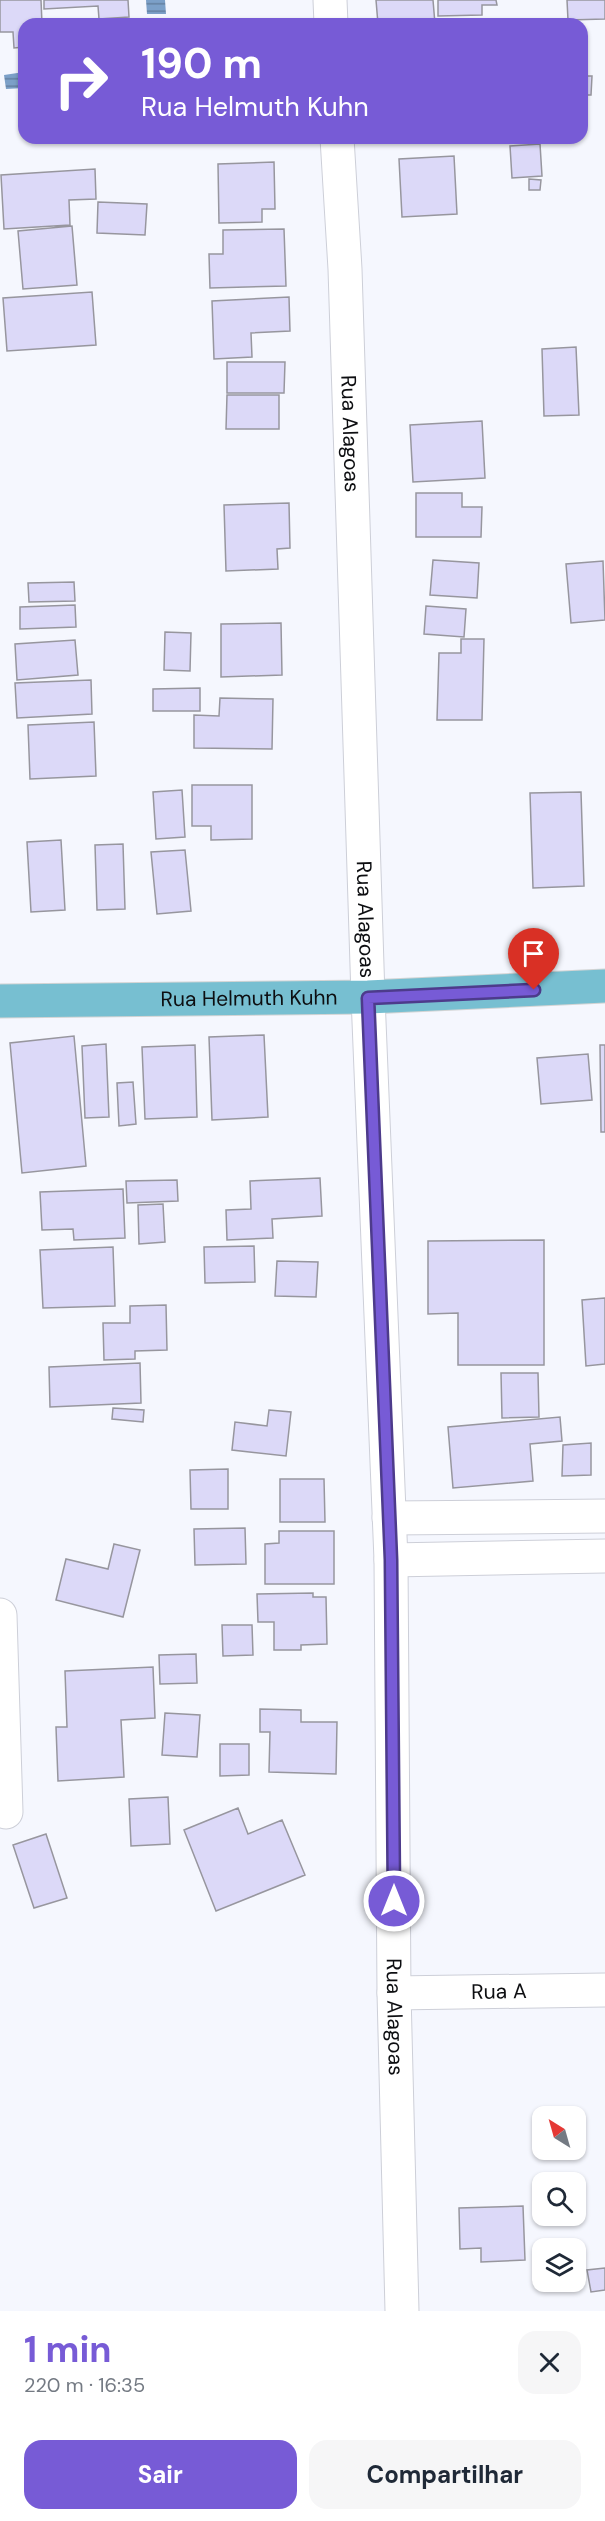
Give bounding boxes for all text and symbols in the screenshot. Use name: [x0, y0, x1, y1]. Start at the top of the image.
text: 190 m: [141, 36, 262, 91]
icon: right: [42, 42, 120, 120]
text: Rua Helmuth Kuhn: [141, 89, 369, 124]
street label: Rua Alagoas: [334, 375, 366, 493]
street label: Rua Alagoas: [350, 860, 381, 979]
pin: [508, 928, 559, 990]
icon: arrive: [517, 937, 550, 970]
street label: Rua Helmuth Kuhn: [160, 983, 338, 1013]
position arrow: [362, 1869, 426, 1933]
street label: Rua Alagoas: [380, 1958, 410, 2076]
street label: Rua A: [471, 1977, 527, 2006]
north arrow: [532, 2106, 586, 2160]
map controls: [532, 2106, 586, 2292]
button: search: [532, 2172, 586, 2226]
button: layers: [532, 2238, 586, 2292]
text: 1 min: [24, 2326, 112, 2373]
button: close: [518, 2331, 581, 2394]
text: 220 m · 16:35: [24, 2372, 145, 2398]
button: Sair: [24, 2440, 297, 2509]
button: Compartilhar: [309, 2440, 581, 2509]

